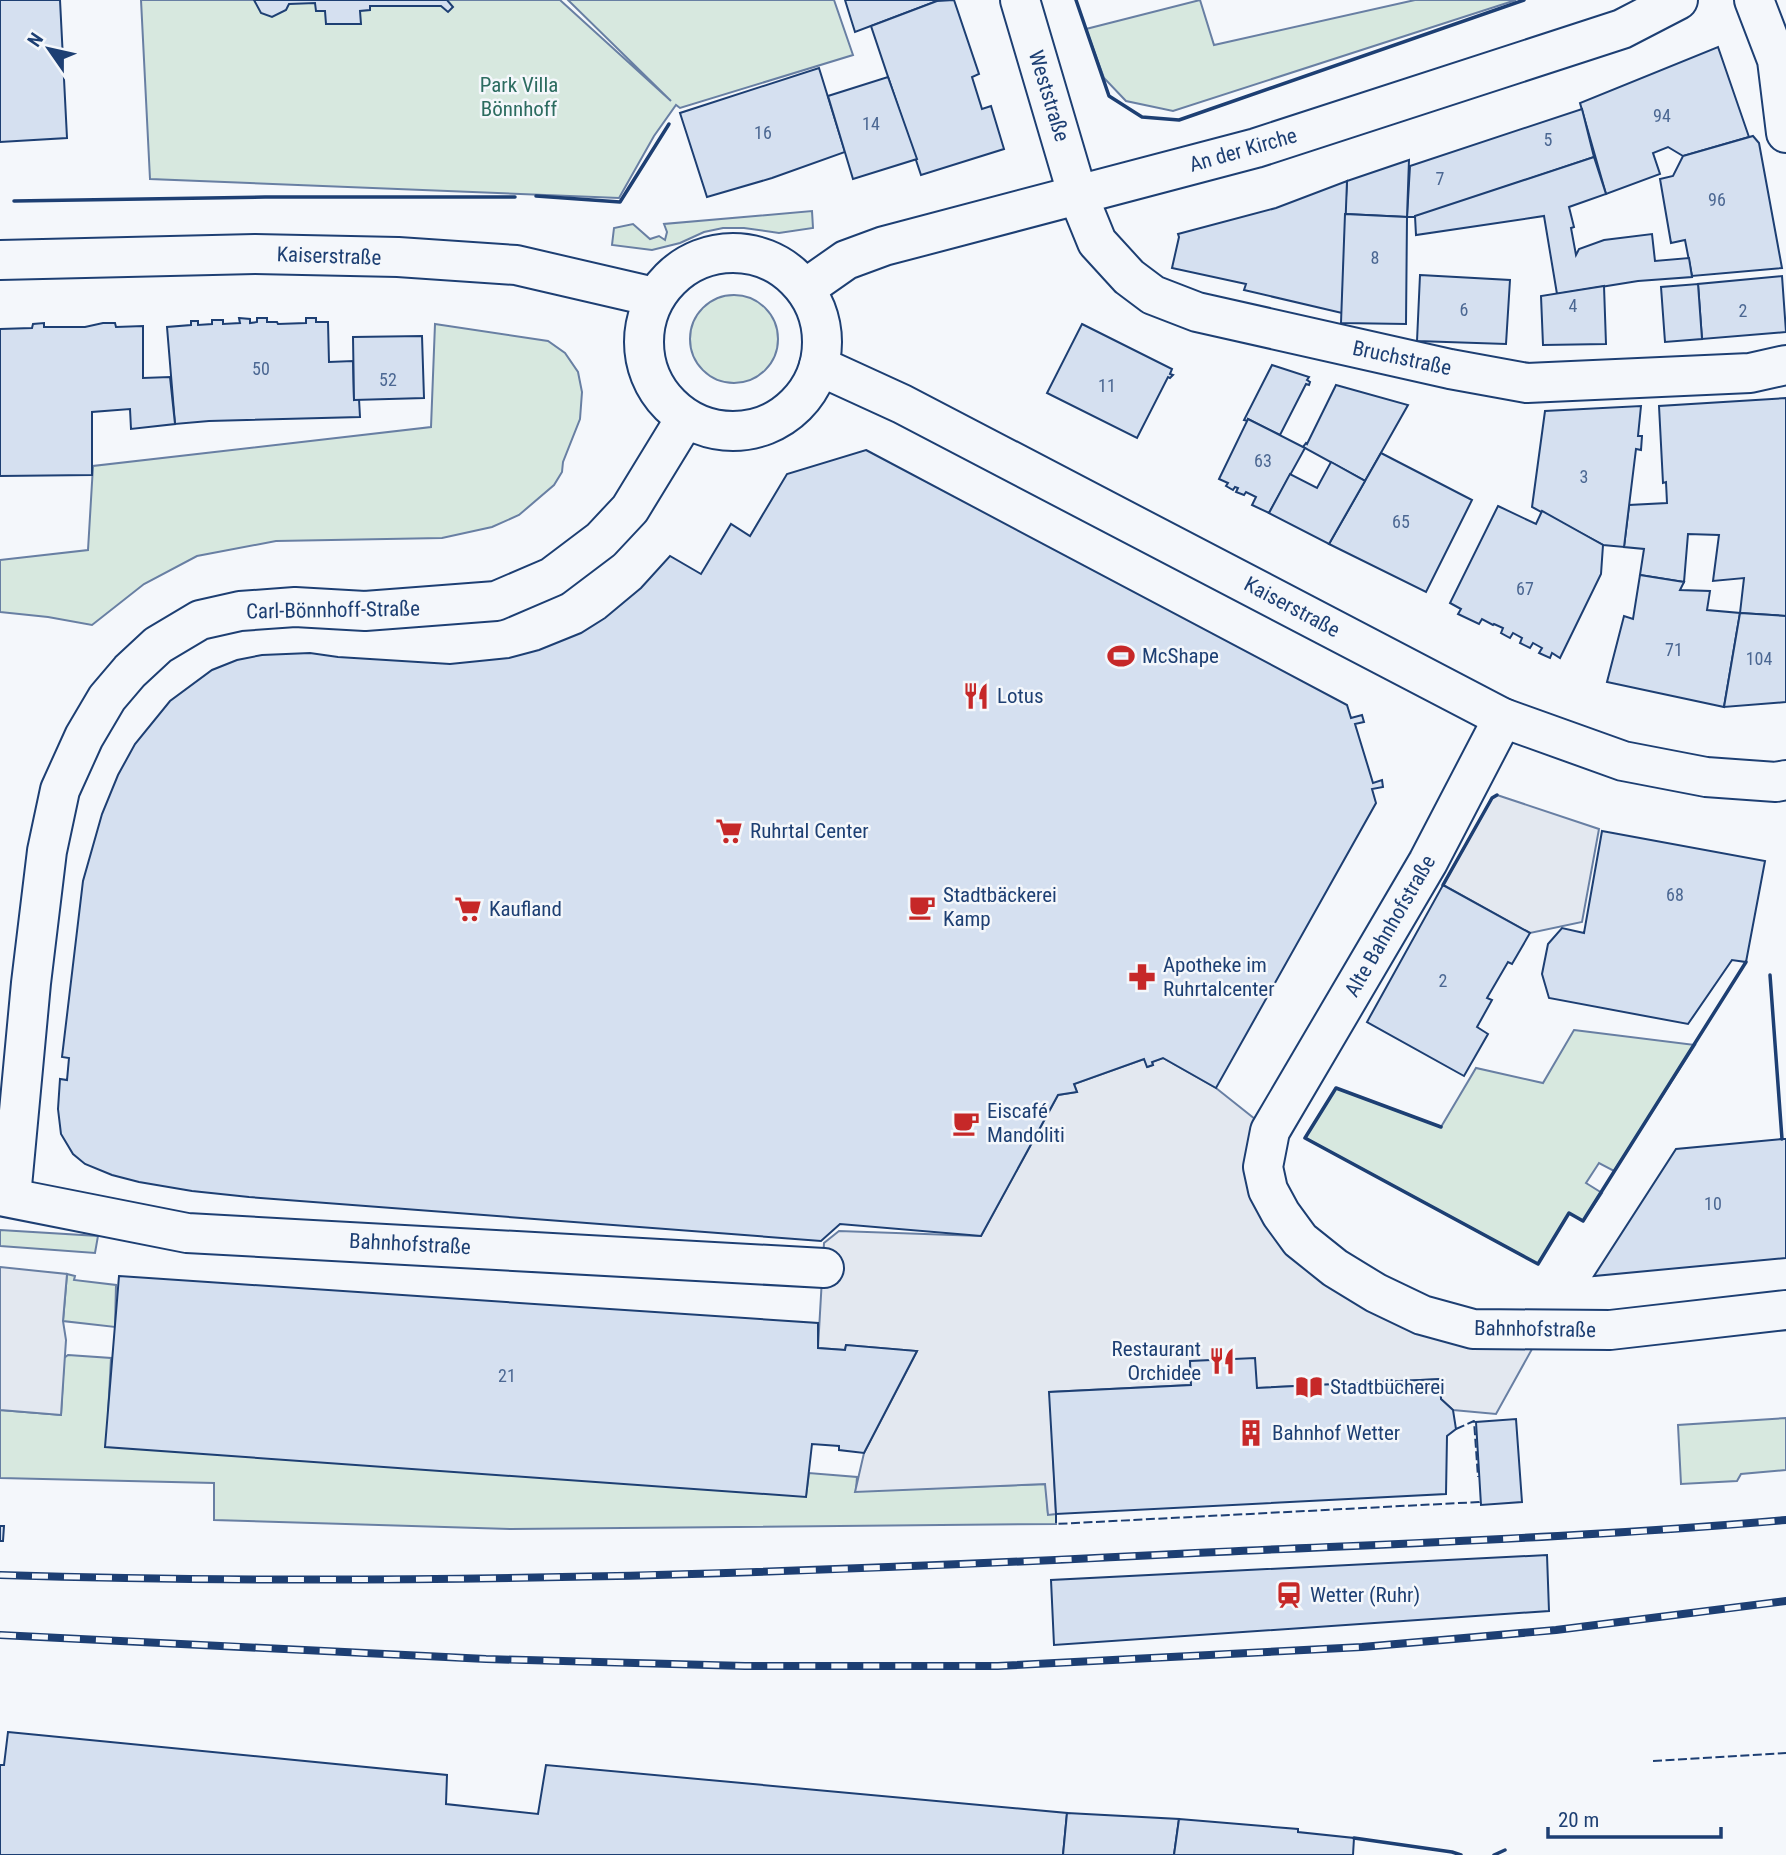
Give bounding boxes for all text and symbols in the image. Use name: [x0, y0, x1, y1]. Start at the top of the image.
north arrow: [14, 14, 84, 84]
text: N: [23, 29, 48, 51]
street label: Weststraße: [1024, 48, 1074, 145]
park label: Park Villa Bönnhoff: [480, 73, 558, 121]
house number: 94: [1653, 105, 1671, 126]
house number: 14: [862, 113, 880, 134]
house number: 16: [754, 122, 772, 143]
street label: An der Kirche: [1186, 123, 1300, 177]
house number: 5: [1544, 129, 1553, 150]
house number: 7: [1436, 168, 1445, 189]
house number: 96: [1708, 189, 1726, 210]
street label: Kaiserstraße: [276, 242, 382, 270]
house number: 8: [1371, 247, 1379, 268]
house number: 4: [1569, 295, 1578, 316]
house number: 6: [1460, 299, 1468, 320]
house number: 2: [1739, 300, 1748, 321]
street label: Bruchstraße: [1350, 336, 1454, 380]
house number: 50: [252, 358, 270, 379]
house number: 52: [379, 369, 397, 390]
house number: 11: [1098, 375, 1116, 396]
house number: 63: [1254, 450, 1272, 471]
house number: 3: [1580, 466, 1588, 487]
house number: 65: [1392, 511, 1410, 532]
street label: Kaiserstraße: [1240, 572, 1344, 642]
house number: 67: [1516, 578, 1534, 599]
street label: Carl-Bönnhoff-Straße: [246, 596, 420, 624]
house number: 71: [1665, 639, 1683, 660]
sports icon: McShape: [1106, 641, 1136, 671]
place label: McShape: [1142, 644, 1219, 668]
house number: 104: [1746, 648, 1772, 669]
restaurant icon: Lotus: [961, 681, 991, 711]
place label: Lotus: [997, 684, 1043, 708]
supermarket icon: Ruhrtal Center: [714, 816, 744, 846]
place label: Ruhrtal Center: [750, 819, 869, 843]
street label: Alte Bahnhofstraße: [1340, 851, 1440, 1001]
place label: Stadtbäckerei Kamp: [943, 883, 1057, 931]
house number: 68: [1666, 884, 1684, 905]
cafe icon: Stadtbäckerei Kamp: [907, 892, 937, 922]
supermarket icon: Kaufland: [453, 894, 483, 924]
place label: Kaufland: [489, 897, 562, 921]
place label: Apotheke im Ruhrtalcenter: [1163, 953, 1275, 1001]
pharmacy icon: Apotheke im Ruhrtalcenter: [1127, 962, 1157, 992]
house number: 2: [1439, 970, 1448, 991]
place label: Eiscafé Mandoliti: [987, 1099, 1065, 1147]
cafe icon: Eiscafé Mandoliti: [951, 1108, 981, 1138]
house number: 10: [1704, 1193, 1722, 1214]
street label: Bahnhofstraße: [349, 1229, 472, 1259]
street label: Bahnhofstraße: [1474, 1316, 1596, 1342]
place label: Restaurant Orchidee: [1112, 1337, 1201, 1385]
restaurant icon: Restaurant Orchidee: [1207, 1346, 1237, 1376]
house number: 21: [498, 1365, 516, 1386]
library icon: Stadtbücherei: [1294, 1372, 1324, 1402]
place label: Stadtbücherei: [1330, 1375, 1445, 1399]
building icon: Bahnhof Wetter: [1236, 1418, 1266, 1448]
place label: Bahnhof Wetter: [1272, 1421, 1400, 1445]
station icon: Wetter (Ruhr): [1274, 1580, 1304, 1610]
place label: Wetter (Ruhr): [1310, 1583, 1420, 1607]
scale bar: [1548, 1796, 1721, 1840]
text: 20 m: [1558, 1808, 1599, 1832]

